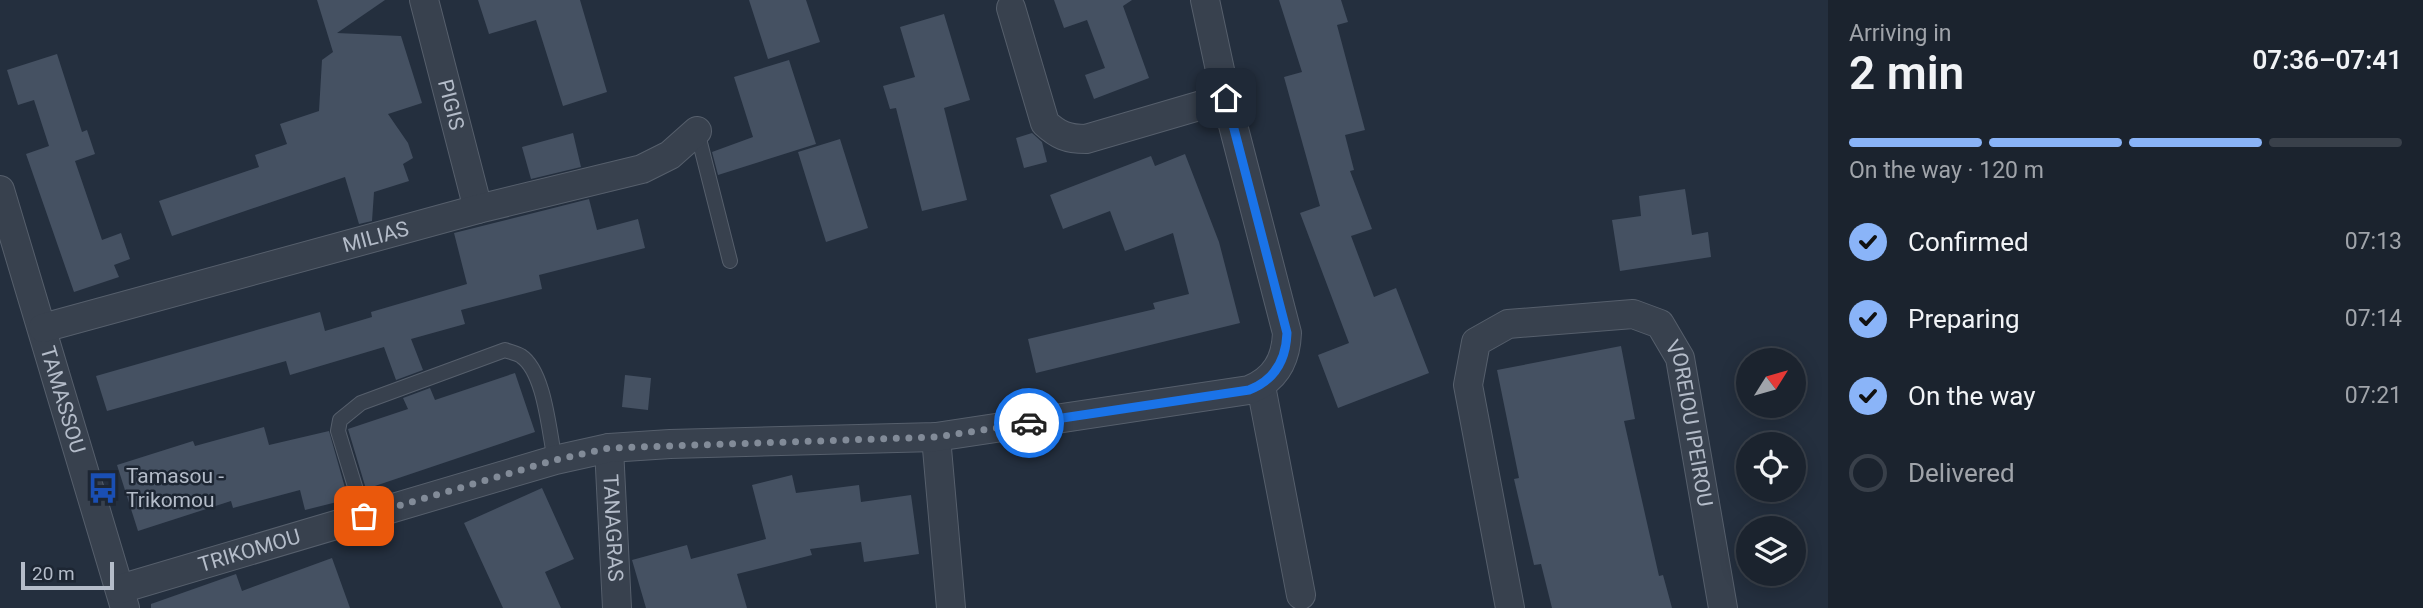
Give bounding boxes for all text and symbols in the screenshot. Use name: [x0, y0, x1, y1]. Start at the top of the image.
text: Arriving in: [1849, 20, 1952, 47]
text: 07:36–07:41: [2252, 45, 2402, 75]
text: 2 min: [1849, 46, 1964, 100]
pin: [1196, 68, 1256, 128]
street label: PIGIS: [433, 77, 469, 132]
icon: home: [1207, 79, 1245, 117]
text: On the way · 120 m: [1849, 157, 2044, 184]
street label: MILIAS: [340, 216, 411, 257]
icon: check: [1849, 223, 1887, 261]
text: Confirmed: [1908, 227, 2029, 257]
text: 07:13: [2345, 228, 2402, 255]
icon: check: [1849, 300, 1887, 338]
text: Preparing: [1908, 304, 2020, 334]
text: 07:14: [2345, 305, 2402, 332]
street label: VOREIOU IPEIROU: [1660, 336, 1717, 508]
street label: TAMASSOU: [35, 343, 90, 456]
north arrow: [1736, 348, 1806, 418]
map controls: [1736, 348, 1806, 586]
icon: check: [1849, 377, 1887, 415]
text: On the way: [1908, 381, 2036, 411]
text: 07:21: [2345, 382, 2402, 409]
courier: [994, 388, 1064, 458]
icon: car: [1010, 404, 1048, 442]
button: locate: [1736, 432, 1806, 502]
text: Delivered: [1908, 458, 2015, 488]
place label: Tamasou - Trikomou: [126, 464, 224, 512]
bus stop icon: Tamasou - Trikomou: [86, 471, 120, 505]
street label: TANAGRAS: [598, 474, 628, 582]
pin: [334, 486, 394, 546]
icon: bag: [345, 497, 383, 535]
button: layers: [1736, 516, 1806, 586]
street label: TRIKOMOU: [196, 524, 303, 577]
scale bar: [21, 559, 114, 591]
text: 20 m: [32, 562, 75, 585]

